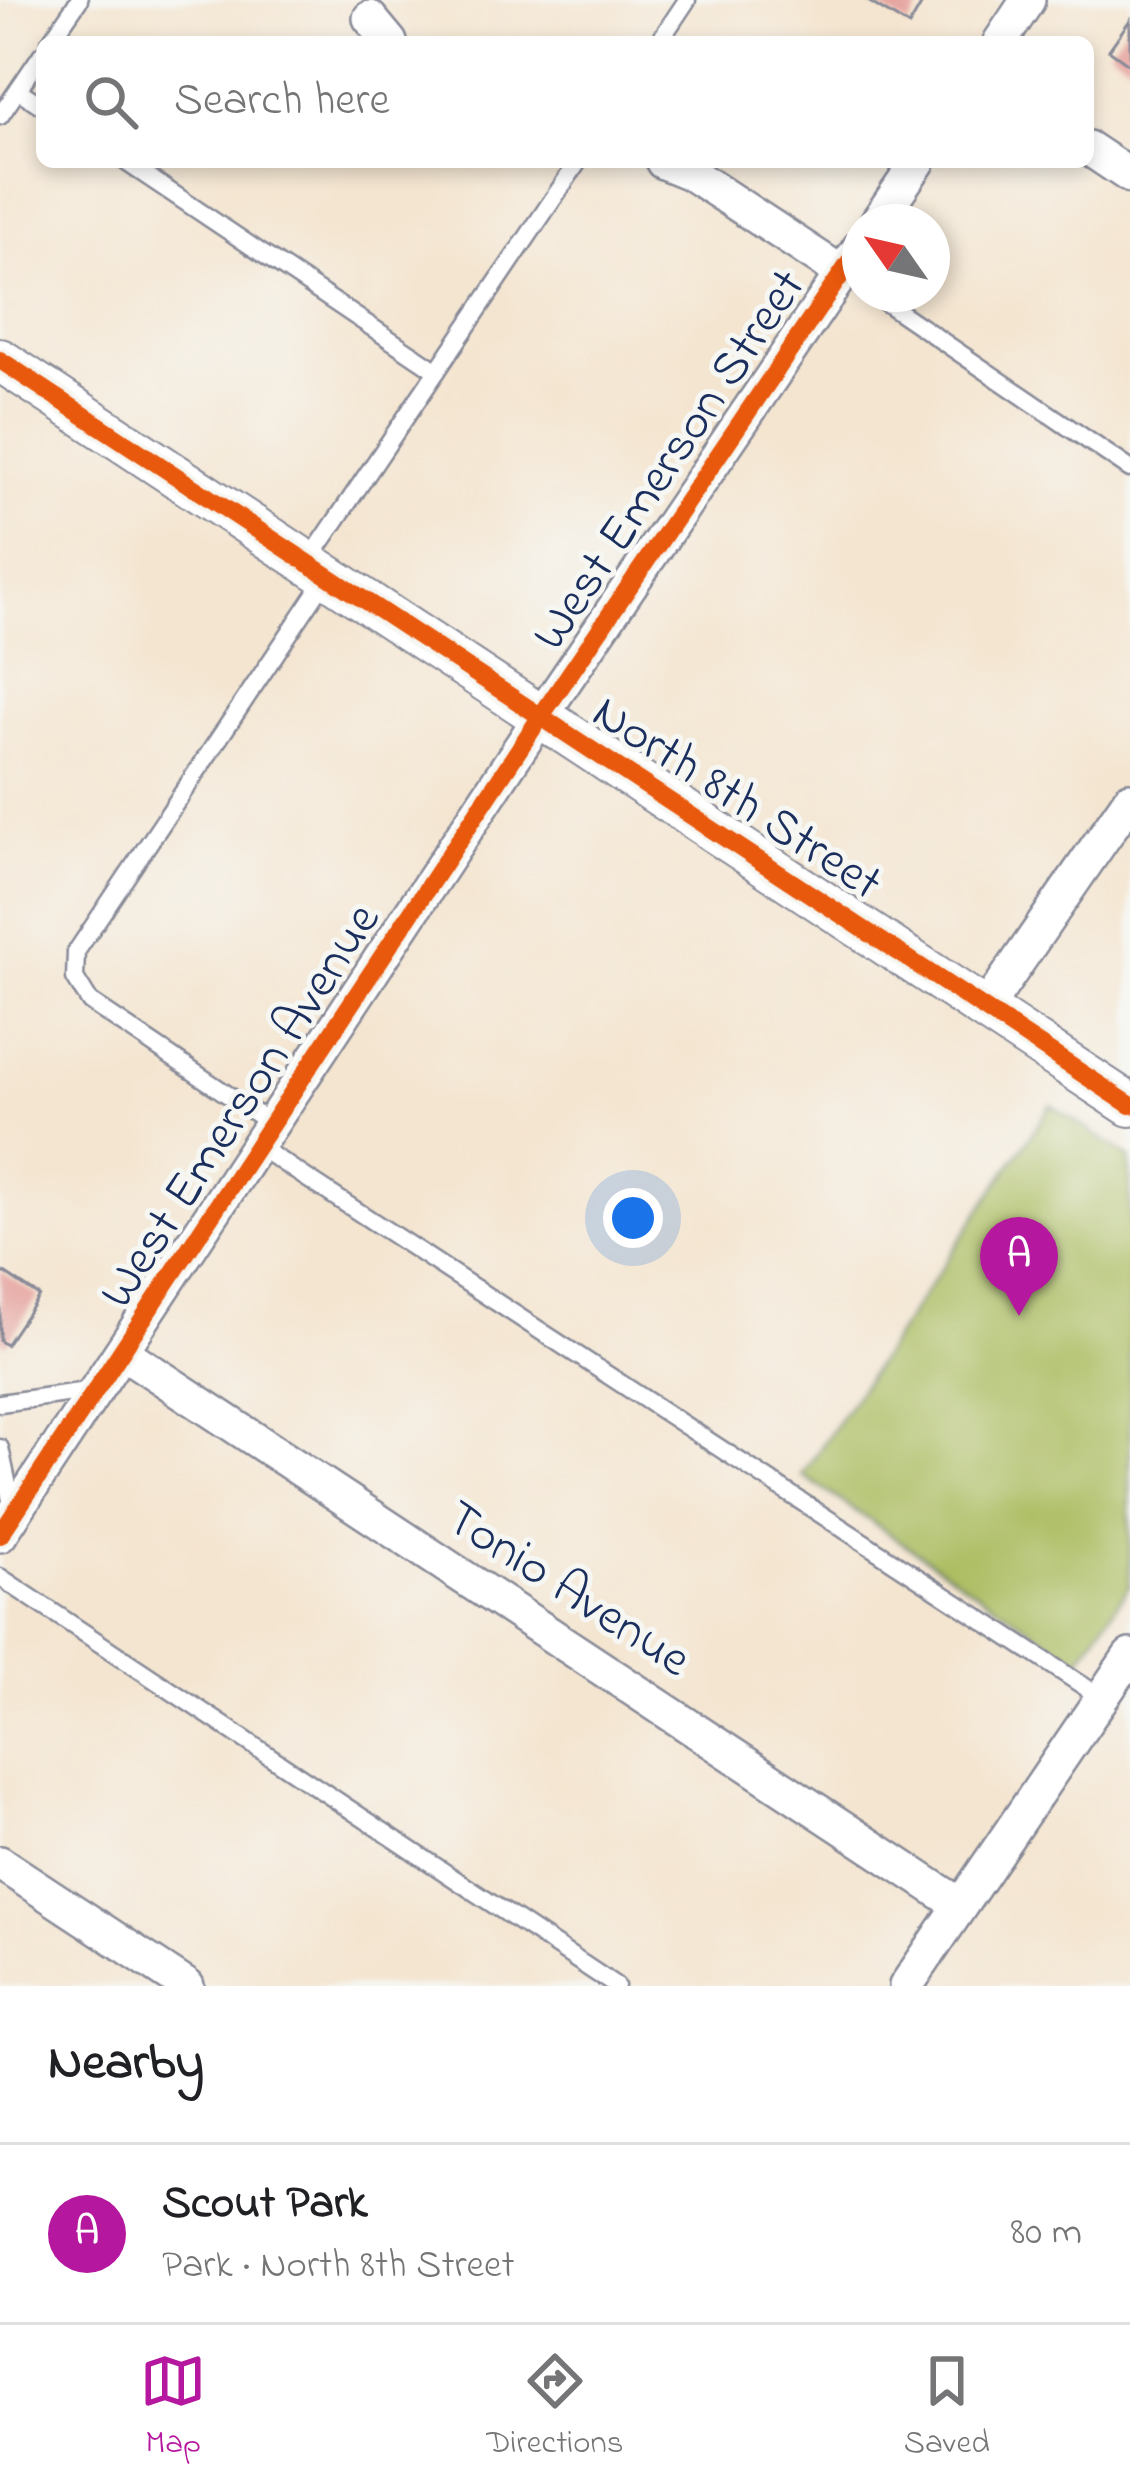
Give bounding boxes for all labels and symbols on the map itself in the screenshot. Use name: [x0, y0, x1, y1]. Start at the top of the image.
north arrow: [842, 204, 950, 312]
street label: West Emerson Street: [515, 255, 826, 667]
street label: North 8th Street: [576, 678, 896, 922]
street label: West Emerson Avenue: [82, 889, 401, 1325]
your location: [603, 1188, 663, 1248]
pin: A: [980, 1217, 1058, 1316]
street label: Tonio Avenue: [429, 1483, 705, 1698]

